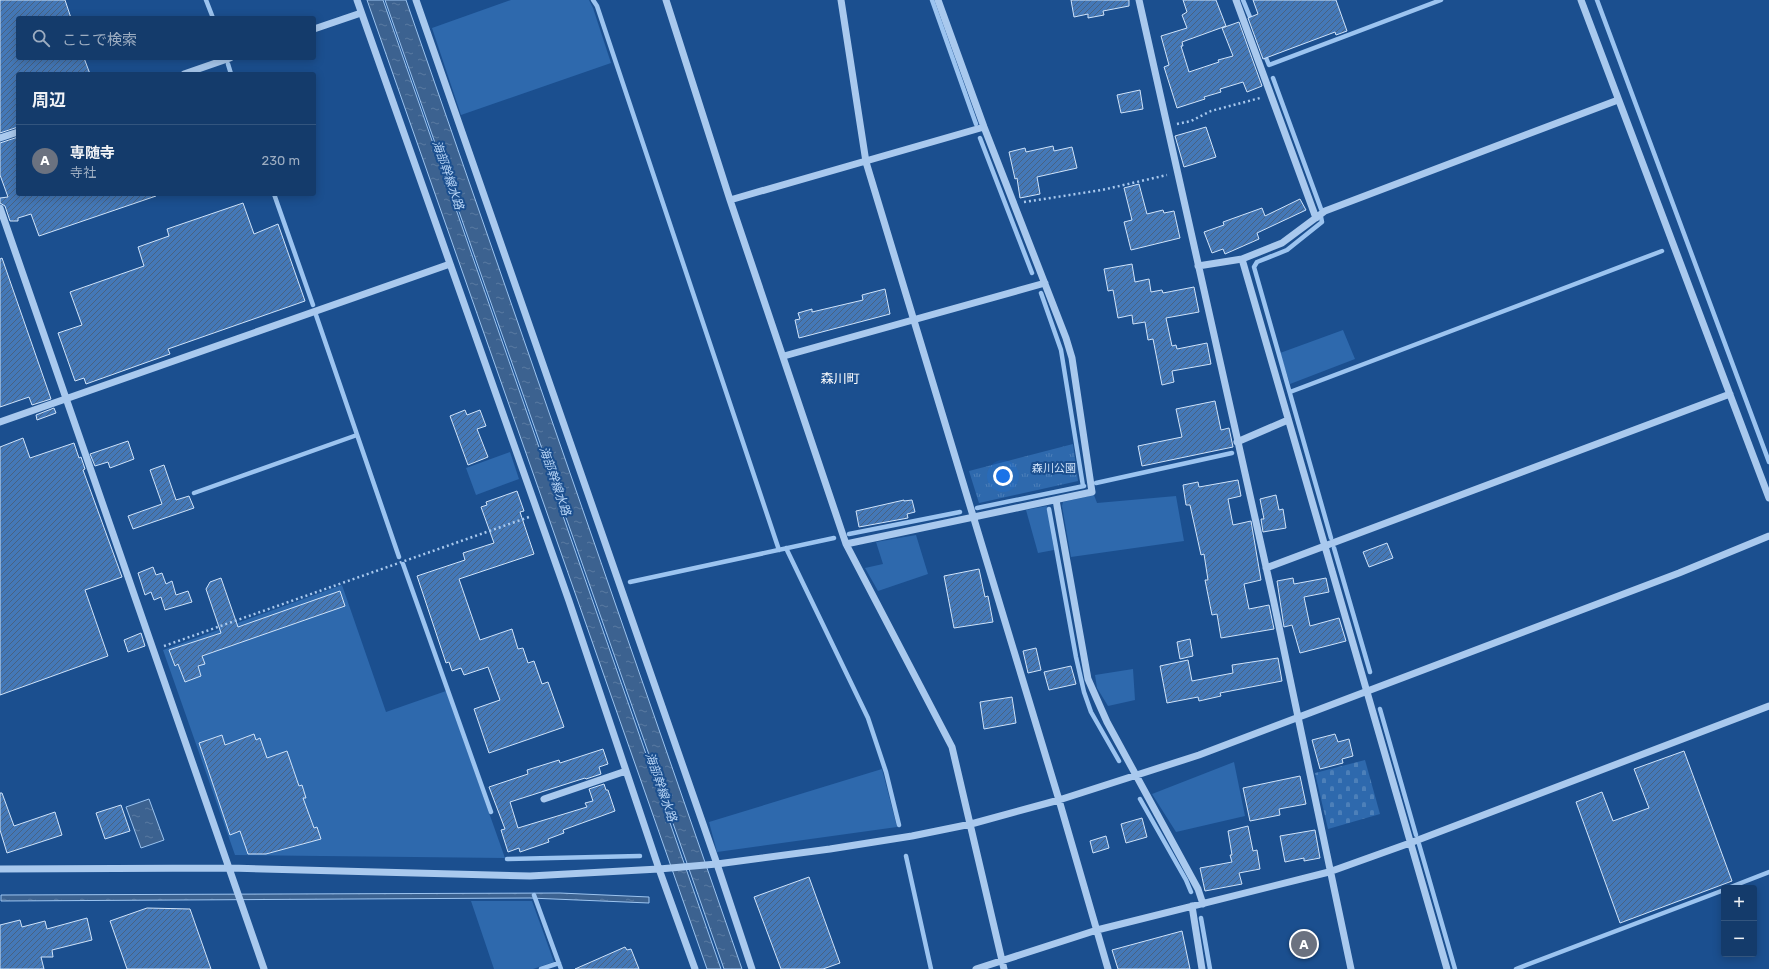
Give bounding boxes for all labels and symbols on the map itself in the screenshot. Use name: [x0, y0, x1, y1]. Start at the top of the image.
water label: 海部幹線水路: [430, 139, 467, 212]
district label: 森川町: [820, 371, 860, 386]
water label: 海部幹線水路: [537, 445, 574, 518]
park label: 森川公園: [1032, 462, 1076, 475]
your location: [993, 466, 1013, 486]
water label: 海部幹線水路: [643, 751, 680, 824]
pin: A: [1291, 929, 1317, 959]

